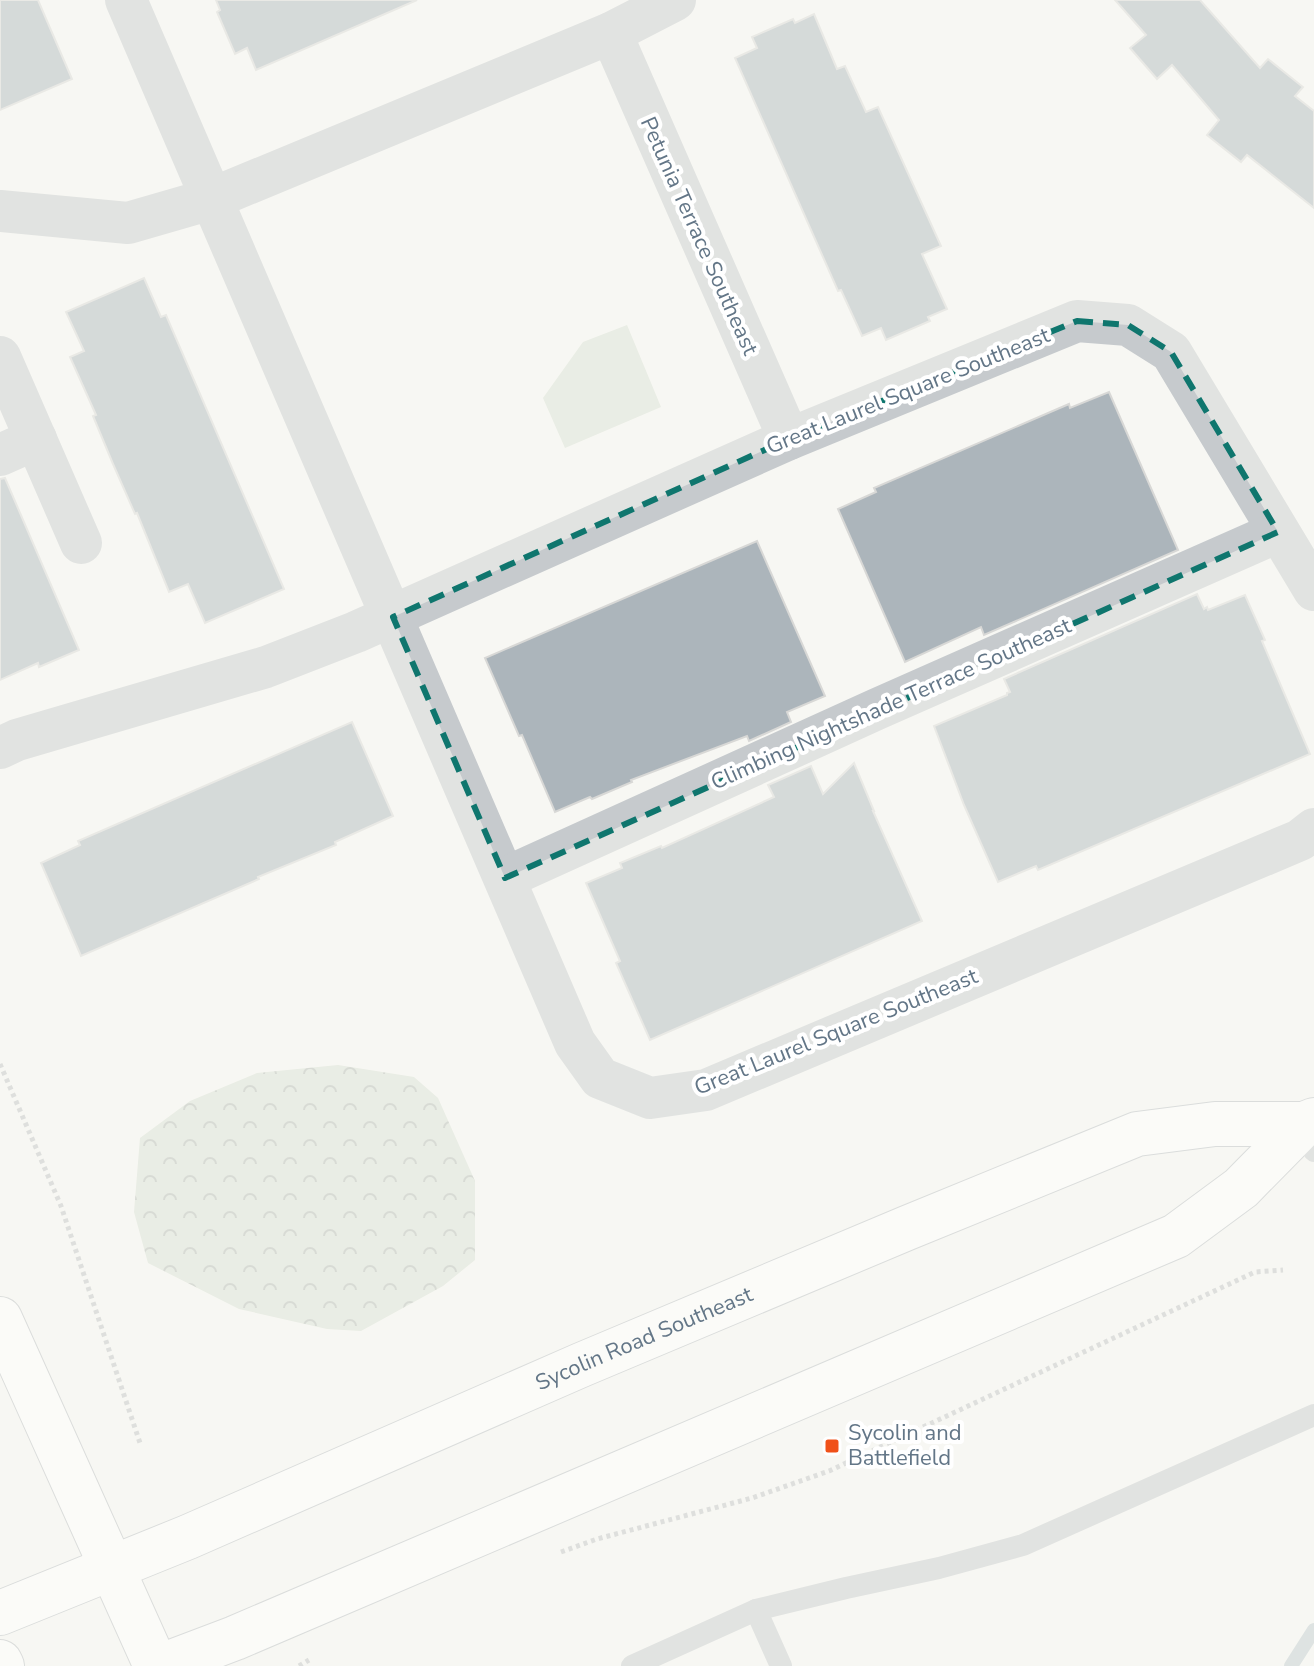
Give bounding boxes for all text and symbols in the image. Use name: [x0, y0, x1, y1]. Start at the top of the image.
street label: Petunia Terrace Southeast: [633, 112, 765, 360]
street label: Great Laurel Square Southeast: [762, 320, 1054, 462]
street label: Climbing Nightshade Terrace Southeast: [706, 611, 1076, 797]
street label: Great Laurel Square Southeast: [690, 961, 982, 1103]
street label: Sycolin Road Southeast: [531, 1279, 758, 1398]
place label: Sycolin and Battlefield: [848, 1418, 961, 1473]
marker: Sycolin and Battlefield: [823, 1437, 841, 1455]

